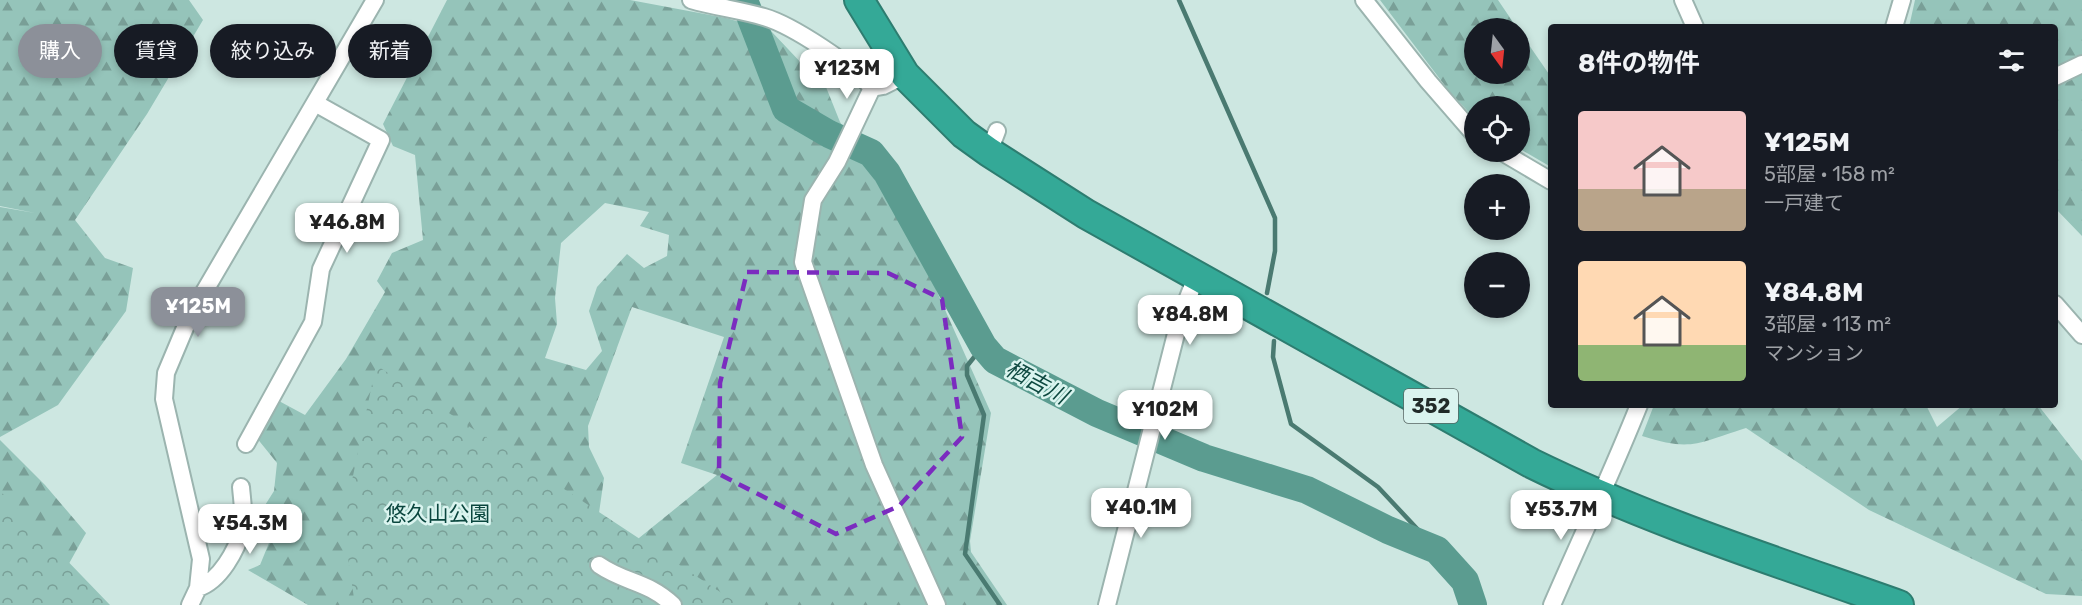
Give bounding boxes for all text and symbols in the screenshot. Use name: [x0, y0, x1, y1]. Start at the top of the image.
north arrow: [1464, 18, 1530, 84]
map controls: [1464, 18, 1530, 318]
chip: 購入: [18, 24, 102, 78]
chip: 賃貸: [114, 24, 198, 78]
chip: 絞り込み: [210, 24, 336, 78]
chip: 新着: [348, 24, 432, 78]
icon: filters: [1995, 44, 2028, 77]
text: 8件の物件: [1578, 48, 1700, 79]
pin: ¥123M: [805, 49, 889, 100]
text: ¥123M: [814, 56, 880, 80]
button: locate: [1464, 96, 1530, 162]
text: ¥125M: [1764, 127, 1850, 158]
icon: home: [1626, 135, 1698, 207]
text: 5部屋 · 158 m²: [1764, 162, 1895, 186]
button: +: [1464, 174, 1530, 240]
text: 一戸建て: [1764, 191, 1844, 215]
pin: ¥46.8M: [298, 203, 396, 254]
text: ¥46.8M: [309, 210, 385, 234]
button: −: [1464, 252, 1530, 318]
text: ¥84.8M: [1764, 277, 1864, 308]
icon: home: [1626, 285, 1698, 357]
pin: ¥125M: [156, 287, 240, 338]
text: ¥125M: [165, 294, 231, 318]
pin: ¥84.8M: [1141, 295, 1239, 346]
text: ¥84.8M: [1152, 302, 1228, 326]
text: 3部屋 · 113 m²: [1764, 312, 1891, 336]
text: マンション: [1764, 341, 1864, 365]
water label: 栖吉川: [1001, 355, 1074, 411]
road number: 352: [1404, 389, 1458, 423]
pin: ¥102M: [1123, 390, 1207, 441]
text: ¥102M: [1132, 397, 1198, 421]
pin: ¥40.1M: [1092, 488, 1190, 539]
pin: ¥53.7M: [1512, 490, 1610, 541]
text: ¥40.1M: [1105, 495, 1177, 519]
text: ¥53.7M: [1525, 497, 1597, 521]
park label: 悠久山公園: [386, 501, 491, 526]
pin: ¥54.3M: [201, 504, 299, 555]
text: ¥54.3M: [212, 511, 288, 535]

